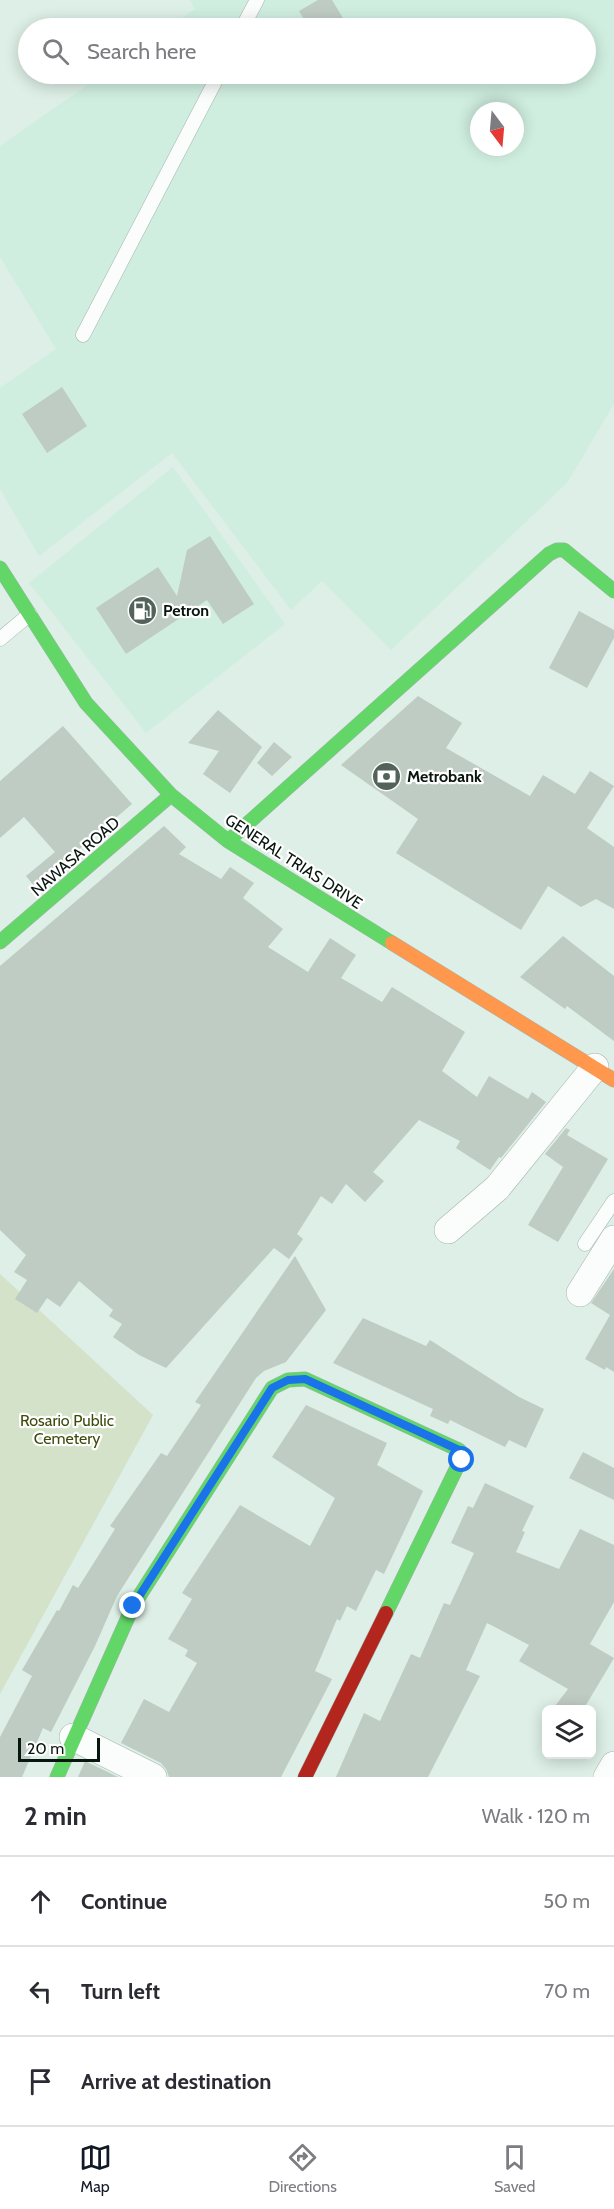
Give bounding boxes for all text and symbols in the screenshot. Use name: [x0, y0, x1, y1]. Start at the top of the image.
search box: [18, 18, 596, 84]
icon: search: [39, 35, 72, 68]
text: Search here: [87, 38, 196, 65]
north arrow: [470, 102, 524, 156]
fuel station icon: Petron: [126, 594, 158, 626]
place label: Petron: [163, 601, 209, 620]
bank icon: Metrobank: [370, 760, 402, 792]
place label: Metrobank: [407, 767, 482, 786]
street label: GENERAL TRIAS DRIVE: [221, 810, 366, 913]
street label: NAWASA ROAD: [27, 813, 123, 900]
park label: Rosario Public Cemetery: [20, 1411, 114, 1448]
route start: [448, 1446, 474, 1472]
route end: [119, 1592, 145, 1618]
map controls: [542, 1705, 596, 1759]
button: layers: [542, 1705, 596, 1759]
scale bar: [18, 1735, 100, 1762]
text: 20 m: [27, 1739, 64, 1758]
text: 2 min: [24, 1800, 87, 1832]
text: Walk · 120 m: [482, 1804, 590, 1828]
icon: ahead: [24, 1885, 57, 1918]
text: Continue: [81, 1888, 167, 1915]
text: 50 m: [543, 1889, 590, 1913]
icon: left: [24, 1975, 57, 2008]
text: Turn left: [81, 1978, 160, 2005]
text: 70 m: [544, 1979, 590, 2003]
icon: arrive: [24, 2065, 57, 2098]
text: Arrive at destination: [81, 2068, 271, 2095]
tab: Map: [79, 2141, 112, 2196]
tab: Directions: [269, 2141, 337, 2196]
tab: Saved: [494, 2141, 535, 2196]

